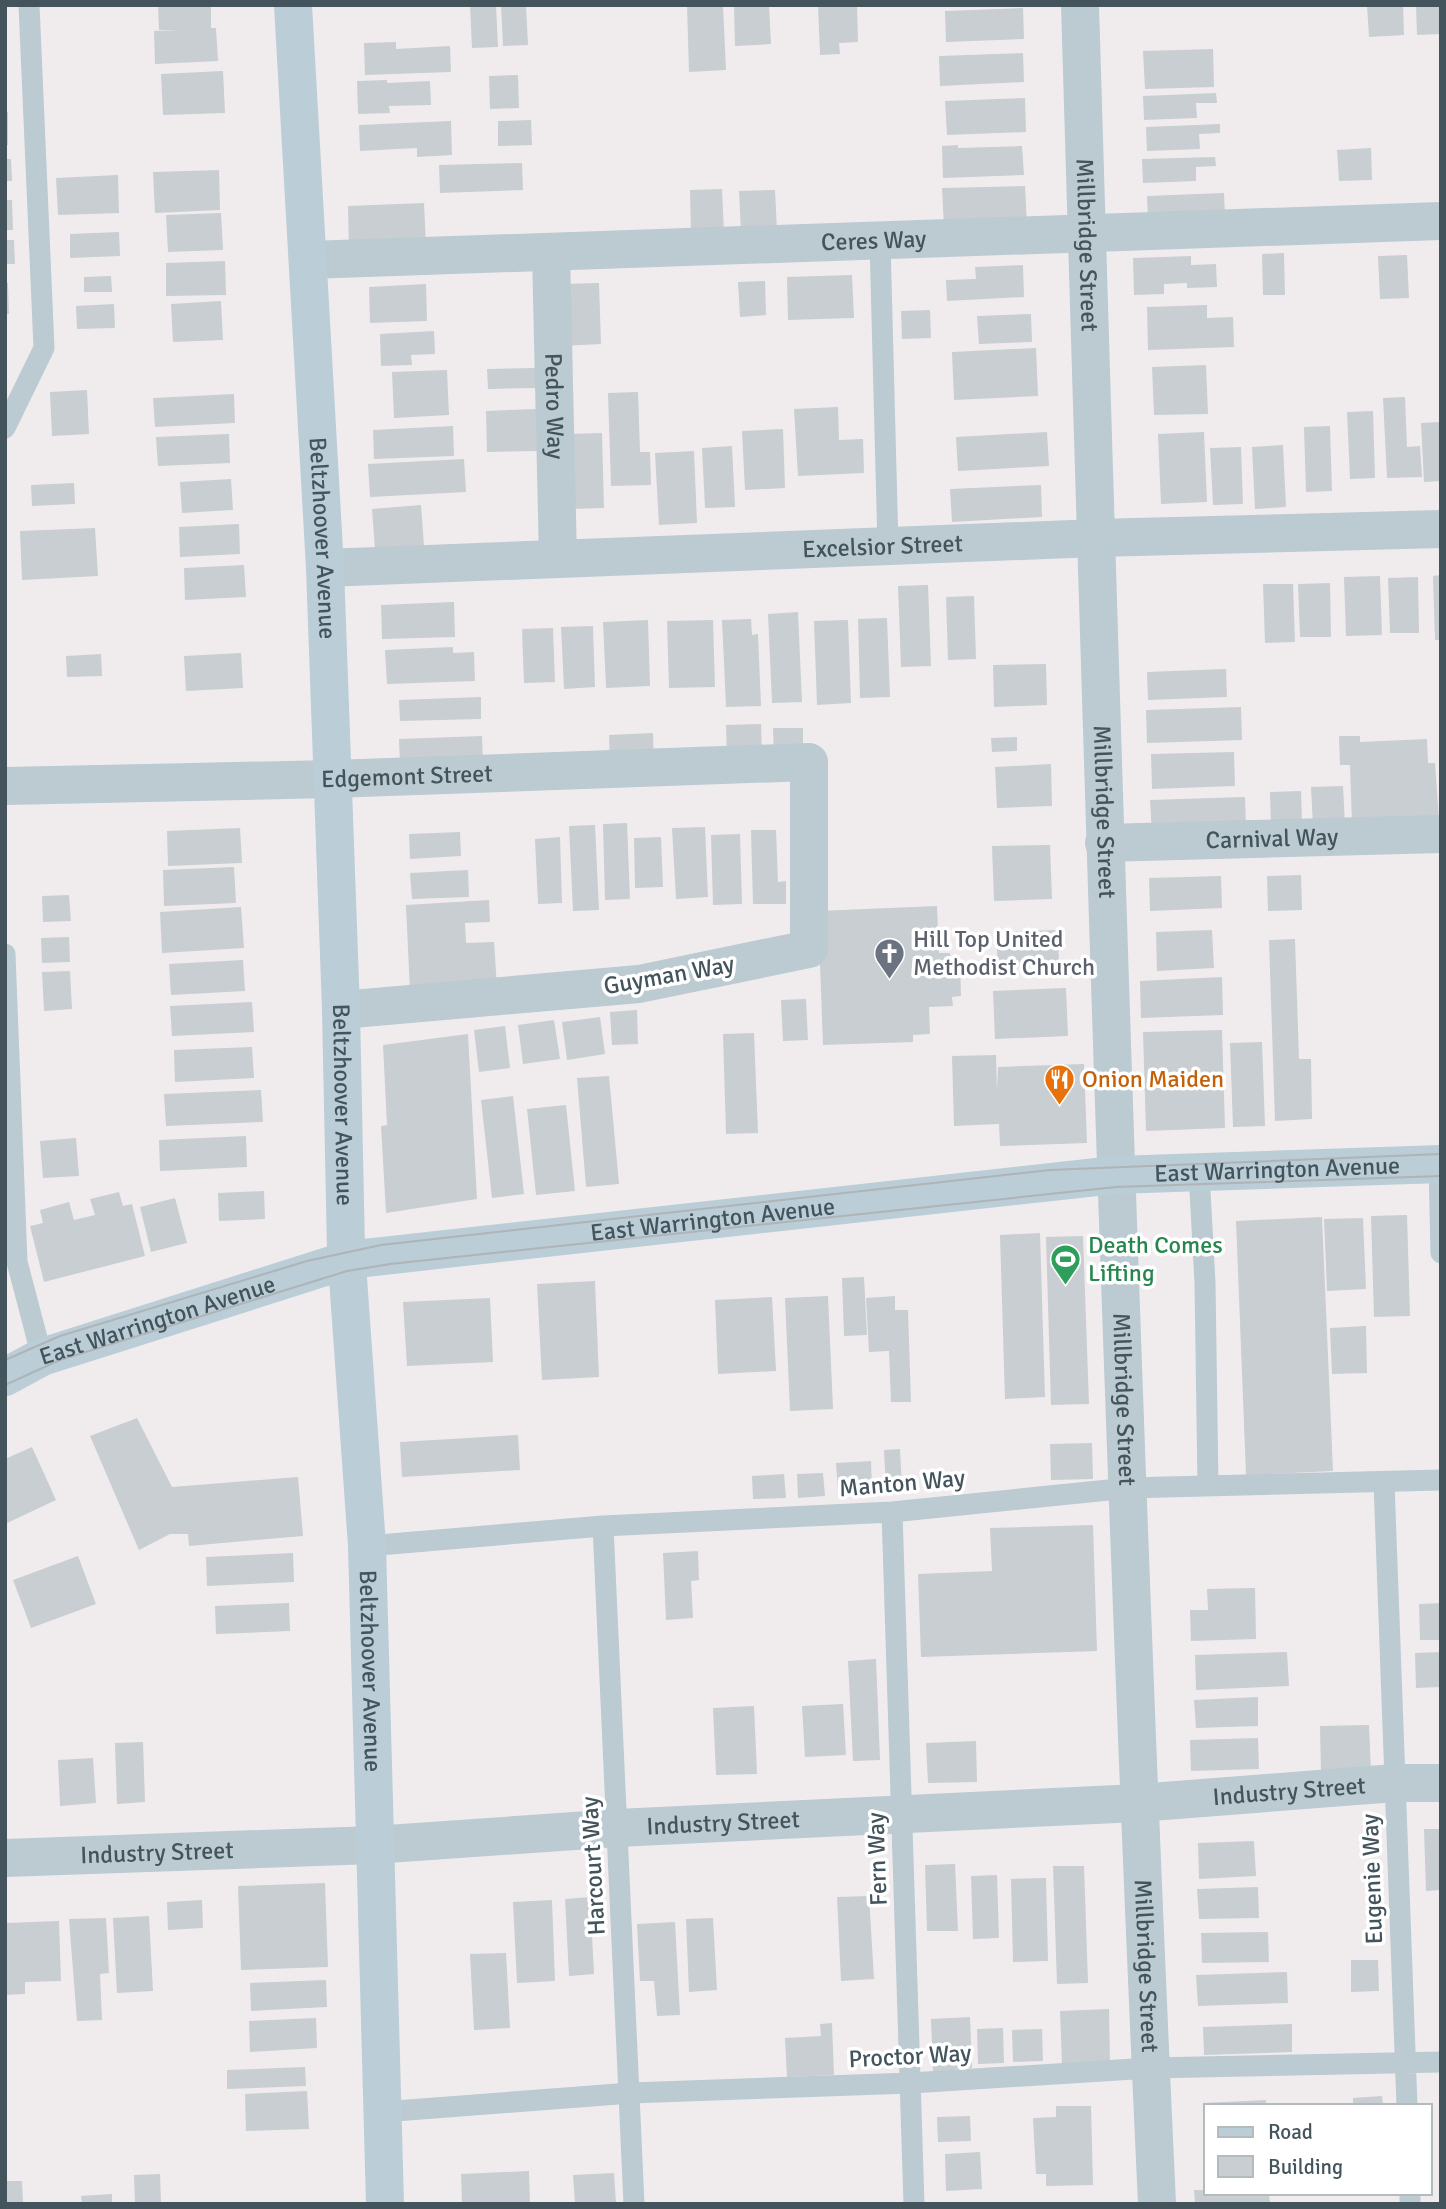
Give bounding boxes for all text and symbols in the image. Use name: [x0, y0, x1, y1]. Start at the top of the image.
street label: Millbridge Street: [1070, 158, 1105, 332]
street label: Ceres Way: [821, 224, 927, 257]
street label: Pedro Way: [538, 352, 571, 460]
street label: Beltzhoover Avenue: [303, 436, 343, 640]
street label: Excelsior Street: [802, 528, 963, 564]
street label: Millbridge Street: [1087, 724, 1122, 899]
street label: Edgemont Street: [321, 758, 493, 794]
street label: Carnival Way: [1205, 822, 1339, 855]
place label: Hill Top United Methodist Church: [913, 924, 1095, 982]
church icon: Hill Top United Methodist Church: [873, 936, 907, 980]
street label: Guyman Way: [601, 949, 737, 1001]
street label: Beltzhoover Avenue: [326, 1003, 360, 1206]
restaurant icon: Onion Maiden: [1042, 1062, 1076, 1106]
place label: Onion Maiden: [1082, 1064, 1224, 1094]
street label: East Warrington Avenue: [1154, 1150, 1401, 1189]
street label: East Warrington Avenue: [589, 1191, 837, 1248]
place label: Death Comes Lifting: [1088, 1230, 1223, 1288]
sports icon: Death Comes Lifting: [1048, 1242, 1082, 1286]
street label: East Warrington Avenue: [35, 1269, 279, 1372]
street label: Millbridge Street: [1106, 1312, 1142, 1487]
street label: Manton Way: [838, 1463, 966, 1503]
street label: Beltzhoover Avenue: [353, 1569, 388, 1773]
street label: Industry Street: [1211, 1770, 1367, 1812]
street label: Harcourt Way: [574, 1796, 612, 1936]
street label: Industry Street: [646, 1804, 800, 1842]
street label: Fern Way: [860, 1812, 894, 1906]
street label: Eugenie Way: [1355, 1813, 1389, 1945]
street label: Industry Street: [80, 1835, 234, 1870]
street label: Millbridge Street: [1128, 1879, 1165, 2053]
street label: Proctor Way: [848, 2038, 972, 2074]
legend: [1204, 2104, 1432, 2195]
text: Road: [1268, 2119, 1313, 2145]
text: Building: [1268, 2154, 1343, 2180]

